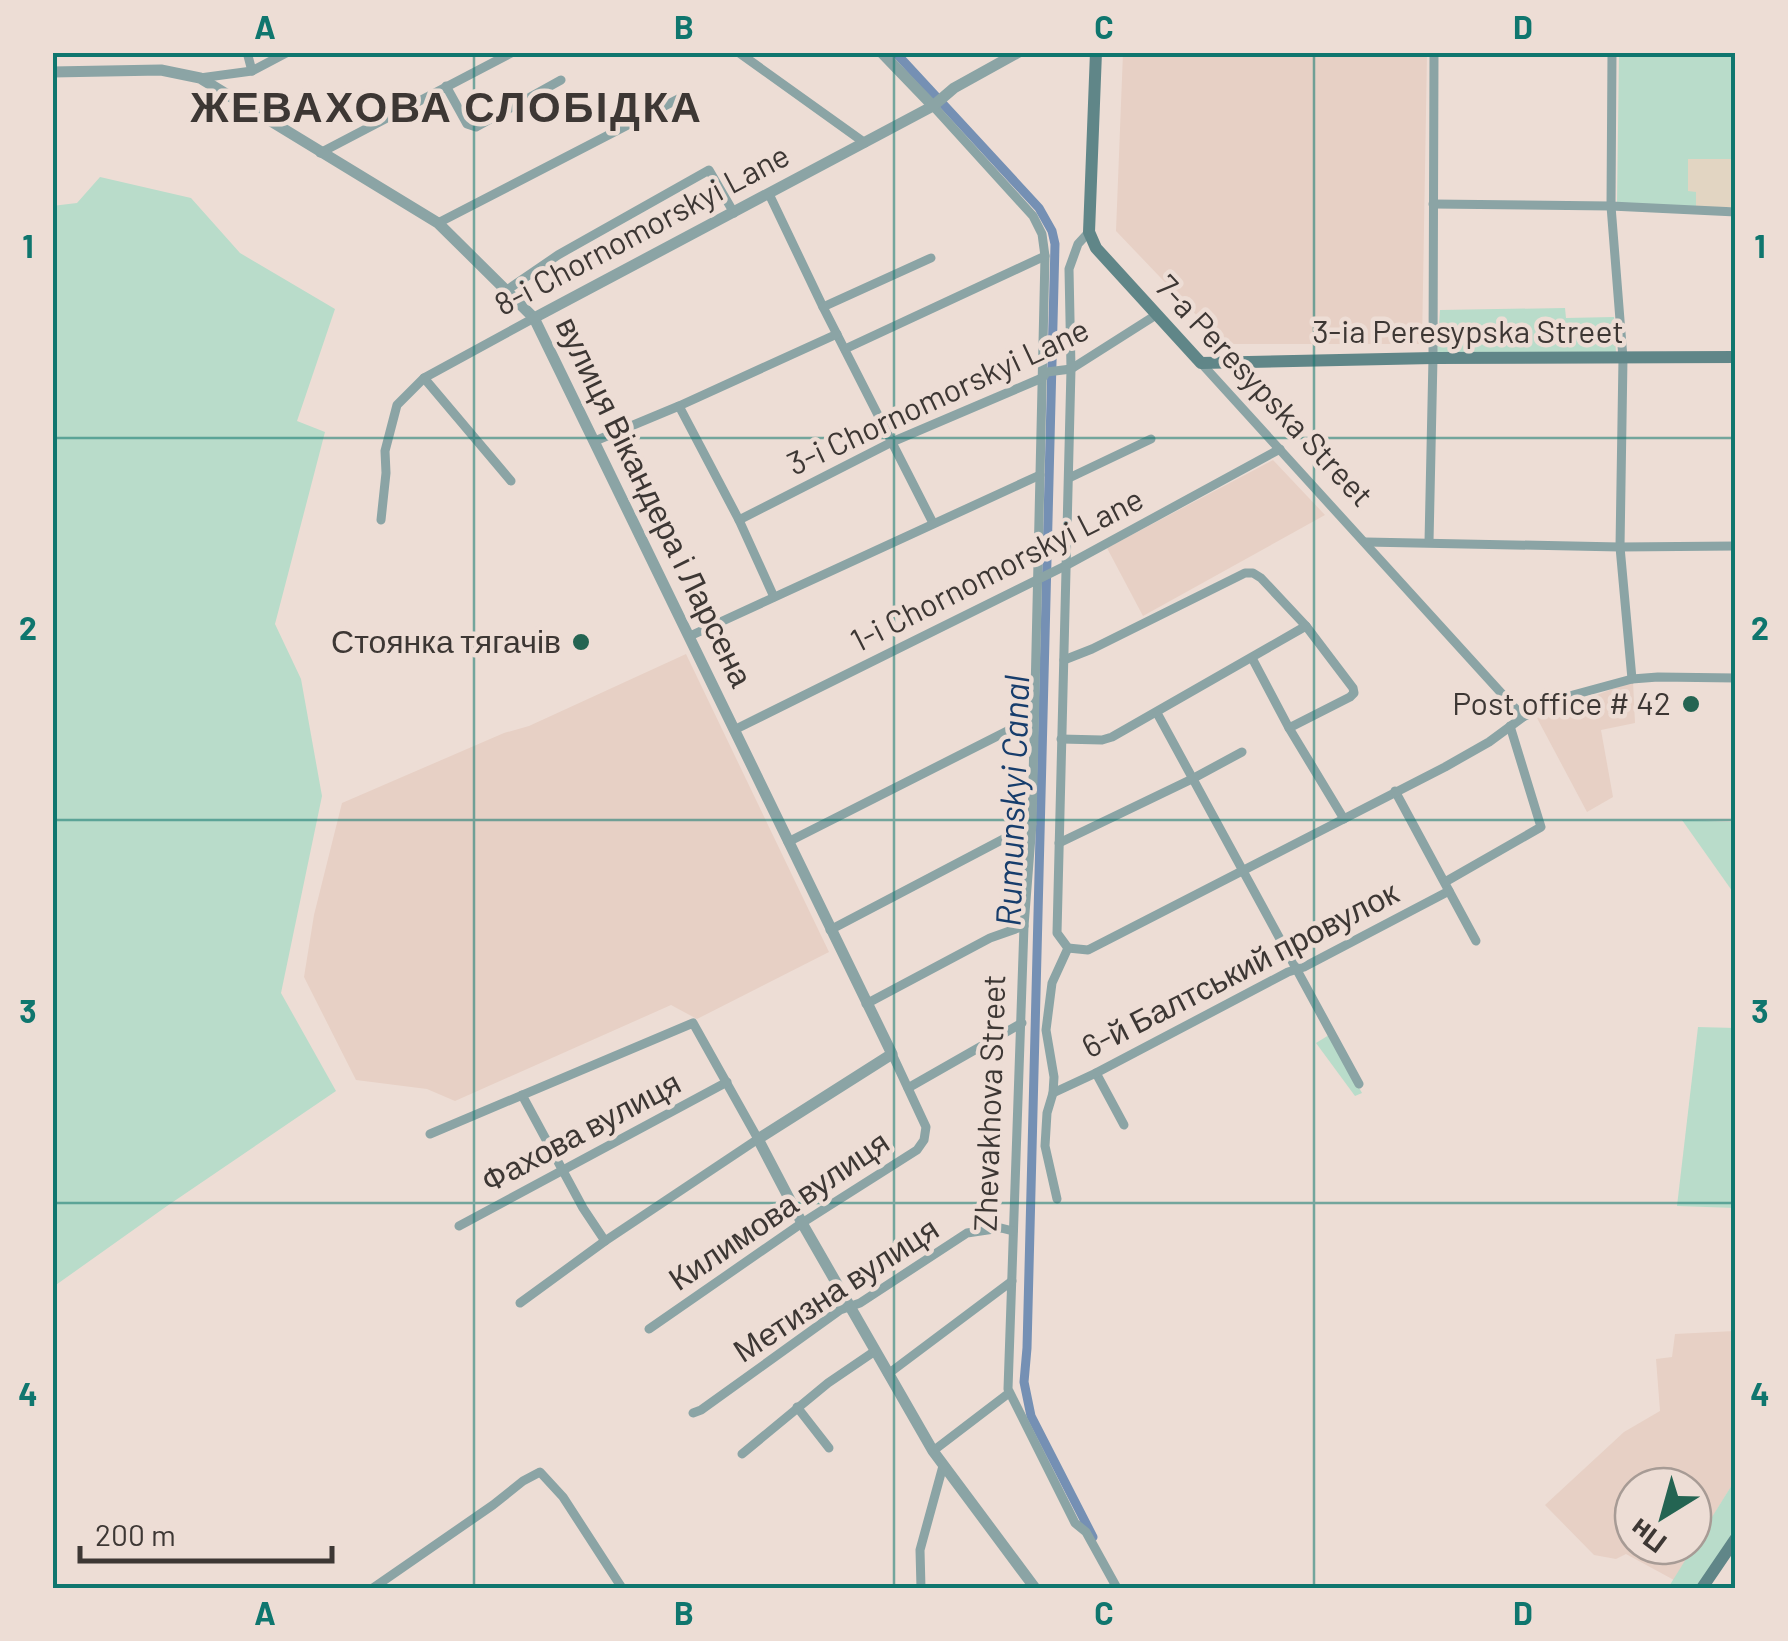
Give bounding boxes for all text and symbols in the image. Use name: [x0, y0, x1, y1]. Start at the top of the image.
text: A: [254, 7, 276, 45]
text: B: [674, 7, 694, 45]
text: C: [1094, 7, 1114, 45]
text: D: [1513, 7, 1533, 45]
district label: ЖЕВАХОВА СЛОБІДКА: [190, 80, 703, 131]
street label: 8-i Chornomorskyi Lane: [487, 134, 795, 322]
text: 1: [22, 226, 34, 264]
text: 1: [1754, 226, 1766, 264]
street label: 7-a Peresypska Street: [1148, 266, 1382, 513]
street label: 3-i Chornomorskyi Lane: [780, 309, 1094, 482]
street label: вулиця Вікандера і Ларсена: [549, 310, 762, 693]
street label: 3-ia Peresypska Street: [1312, 311, 1624, 349]
street label: 1-i Chornomorskyi Lane: [844, 478, 1149, 658]
text: 2: [19, 608, 37, 646]
text: 2: [1751, 608, 1769, 646]
place label: Стоянка тягачів: [331, 621, 561, 659]
marker: Стоянка тягачів: [570, 631, 592, 653]
water label: Rumunskyi Canal: [986, 674, 1036, 927]
place label: Post office # 42: [1452, 683, 1671, 721]
marker: Post office # 42: [1680, 693, 1702, 715]
street label: 6-й Балтський провулок: [1075, 872, 1405, 1065]
street label: Zhevakhova Street: [965, 974, 1011, 1232]
text: 3: [19, 991, 37, 1029]
text: 3: [1751, 991, 1769, 1029]
street label: Фахова вулиця: [474, 1062, 687, 1200]
street label: Килимова вулиця: [661, 1122, 896, 1298]
street label: Метизна вулиця: [725, 1208, 945, 1370]
text: 4: [18, 1374, 38, 1412]
text: 4: [1750, 1374, 1770, 1412]
north arrow: [1613, 1466, 1713, 1566]
scale bar: [80, 1501, 332, 1563]
text: Пн: [1622, 1512, 1672, 1561]
text: 200 m: [95, 1516, 176, 1552]
text: A: [254, 1593, 276, 1631]
text: B: [674, 1593, 694, 1631]
text: C: [1094, 1593, 1114, 1631]
text: D: [1513, 1593, 1533, 1631]

